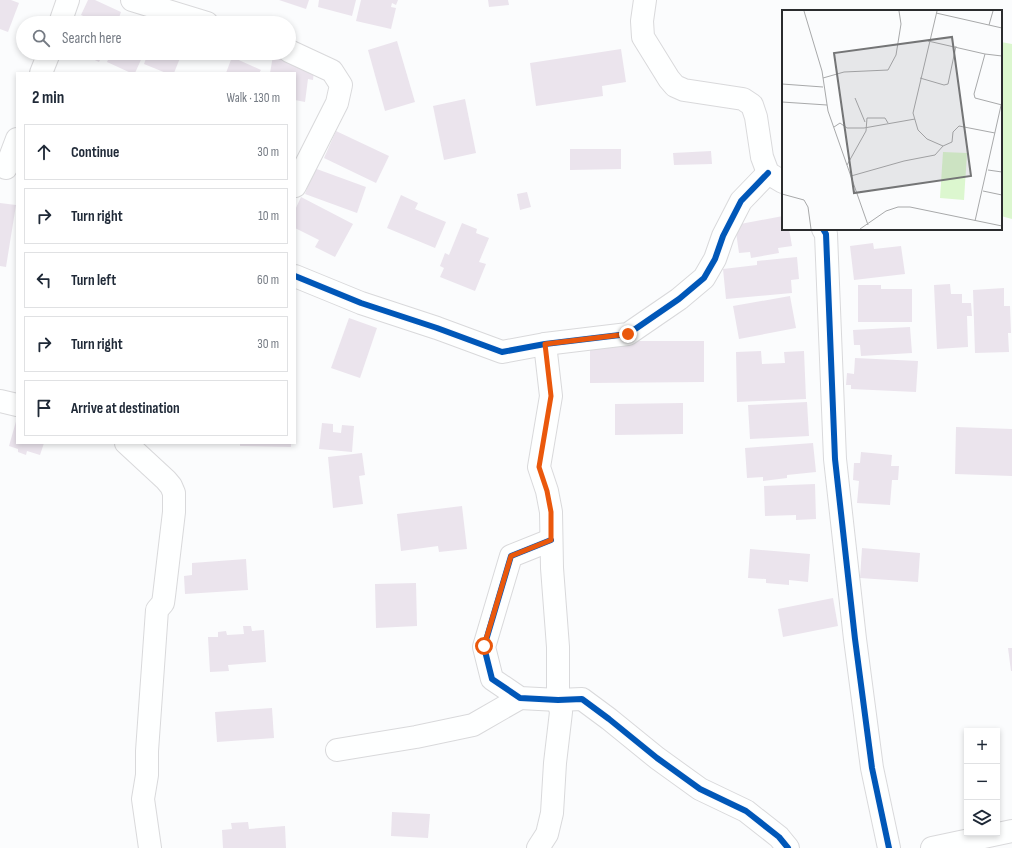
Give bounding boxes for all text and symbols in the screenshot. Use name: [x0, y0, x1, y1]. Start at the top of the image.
inset map: [782, 10, 1002, 230]
search box: [16, 16, 296, 60]
icon: search: [30, 27, 52, 49]
text: Search here: [62, 29, 122, 48]
text: 2 min: [32, 88, 64, 108]
text: Walk · 130 m: [227, 90, 280, 106]
icon: ahead: [33, 141, 55, 163]
text: Continue: [71, 143, 120, 162]
text: 30 m: [257, 144, 279, 160]
icon: right: [33, 205, 55, 227]
text: Turn right: [71, 207, 123, 226]
text: 10 m: [258, 208, 279, 224]
icon: left: [33, 269, 55, 291]
text: Turn left: [71, 271, 116, 290]
text: 60 m: [257, 272, 279, 288]
route end: [619, 325, 637, 343]
icon: right: [33, 333, 55, 355]
text: Turn right: [71, 335, 123, 354]
text: 30 m: [257, 336, 279, 352]
icon: arrive: [33, 397, 55, 419]
text: Arrive at destination: [71, 399, 180, 418]
route start: [475, 637, 493, 655]
map controls: [964, 728, 1000, 836]
button: +: [964, 728, 1000, 764]
button: −: [964, 764, 1000, 800]
button: layers: [964, 800, 1000, 836]

